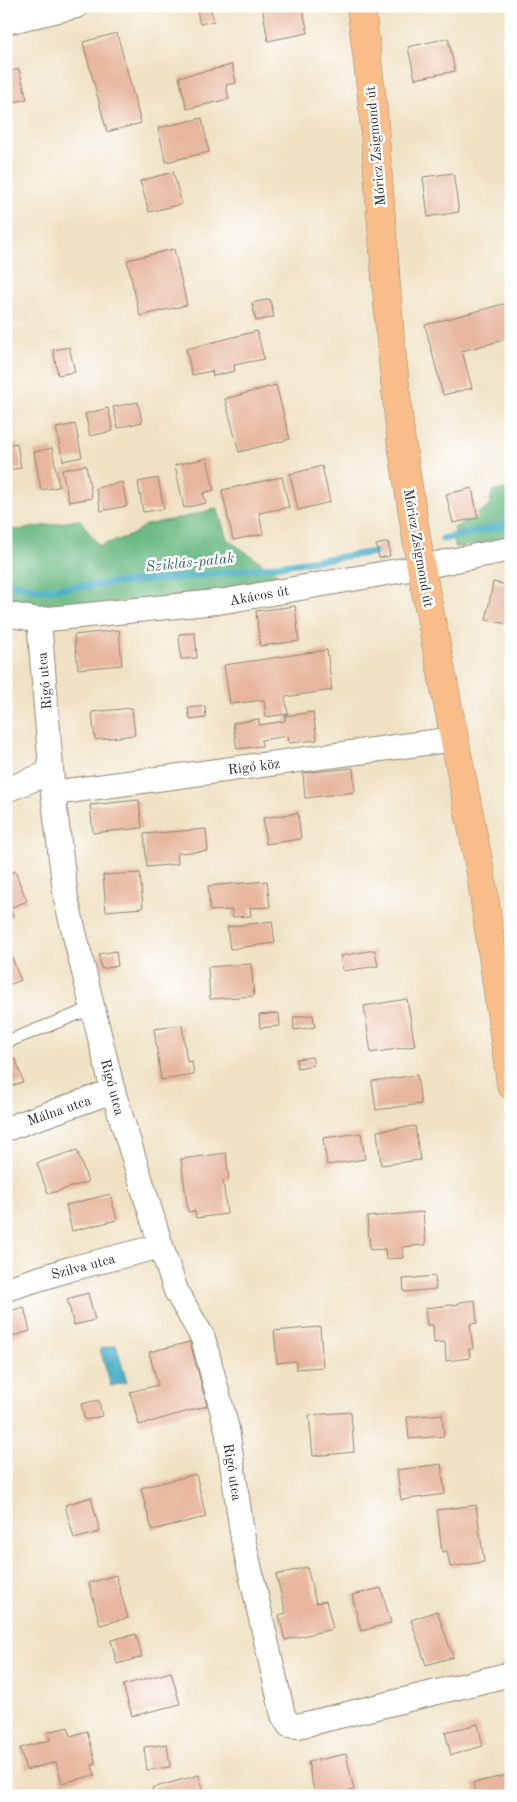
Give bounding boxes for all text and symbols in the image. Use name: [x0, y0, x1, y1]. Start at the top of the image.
street label: Móricz Zsigmond út: [364, 85, 388, 206]
street label: Móricz Zsigmond út: [401, 488, 435, 609]
water label: Sziklás-patak: [145, 551, 235, 576]
street label: Akácos út: [228, 584, 290, 608]
street label: Rigó utca: [36, 652, 54, 710]
street label: Rigó köz: [227, 757, 281, 777]
street label: Rigó utca: [98, 1058, 126, 1117]
street label: Málna utca: [26, 1094, 93, 1128]
street label: Szilva utca: [50, 1252, 117, 1282]
street label: Rigó utca: [221, 1443, 243, 1502]

